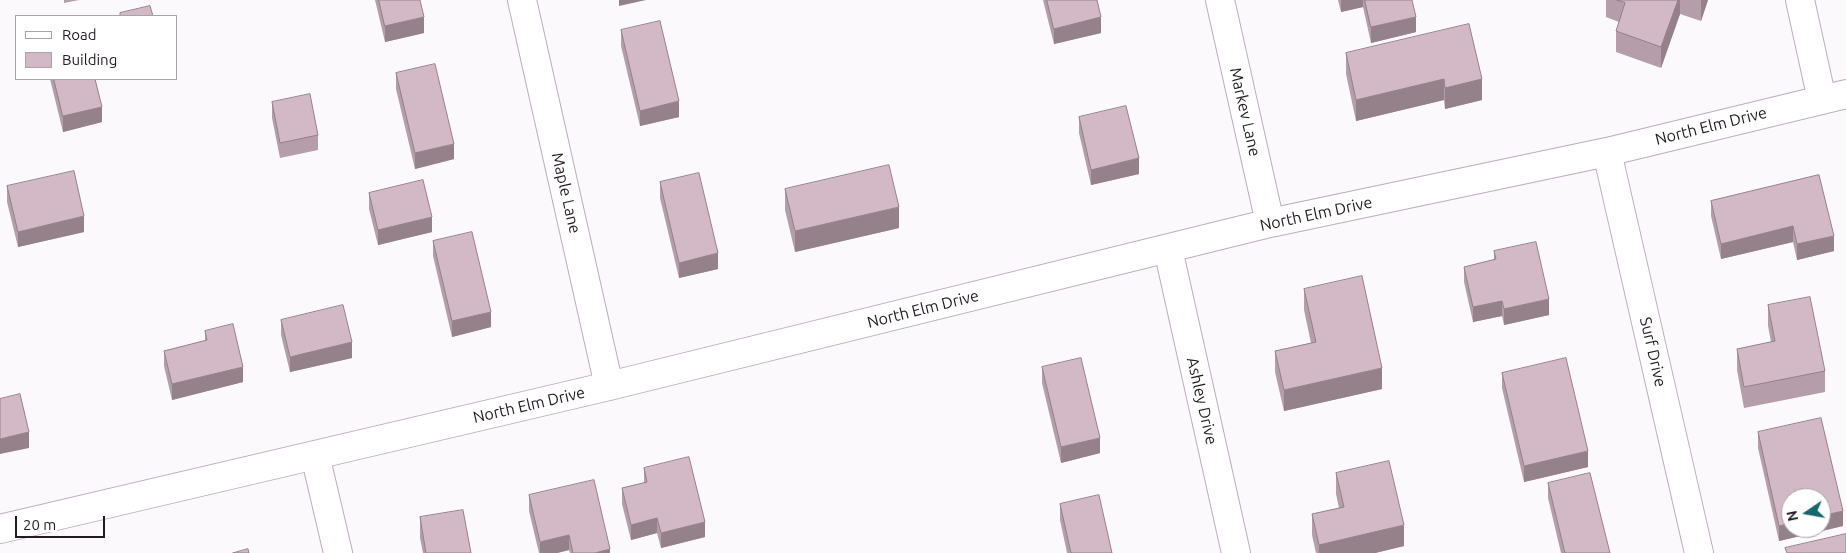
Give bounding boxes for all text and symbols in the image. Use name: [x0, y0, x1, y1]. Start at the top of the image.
legend: [15, 15, 178, 80]
text: Road: [62, 26, 97, 43]
text: Building: [62, 51, 117, 68]
street label: Markev Lane: [1225, 66, 1265, 158]
street label: North Elm Drive: [1653, 103, 1769, 149]
street label: Maple Lane: [547, 151, 585, 235]
street label: North Elm Drive: [1258, 193, 1374, 235]
street label: North Elm Drive: [865, 286, 981, 332]
street label: Surf Drive: [1636, 315, 1670, 389]
street label: Ashley Drive: [1183, 356, 1221, 446]
street label: North Elm Drive: [471, 383, 587, 427]
north arrow: [1781, 488, 1831, 538]
scale bar: [18, 506, 108, 538]
text: N: [1783, 509, 1801, 523]
text: 20 m: [23, 516, 56, 533]

